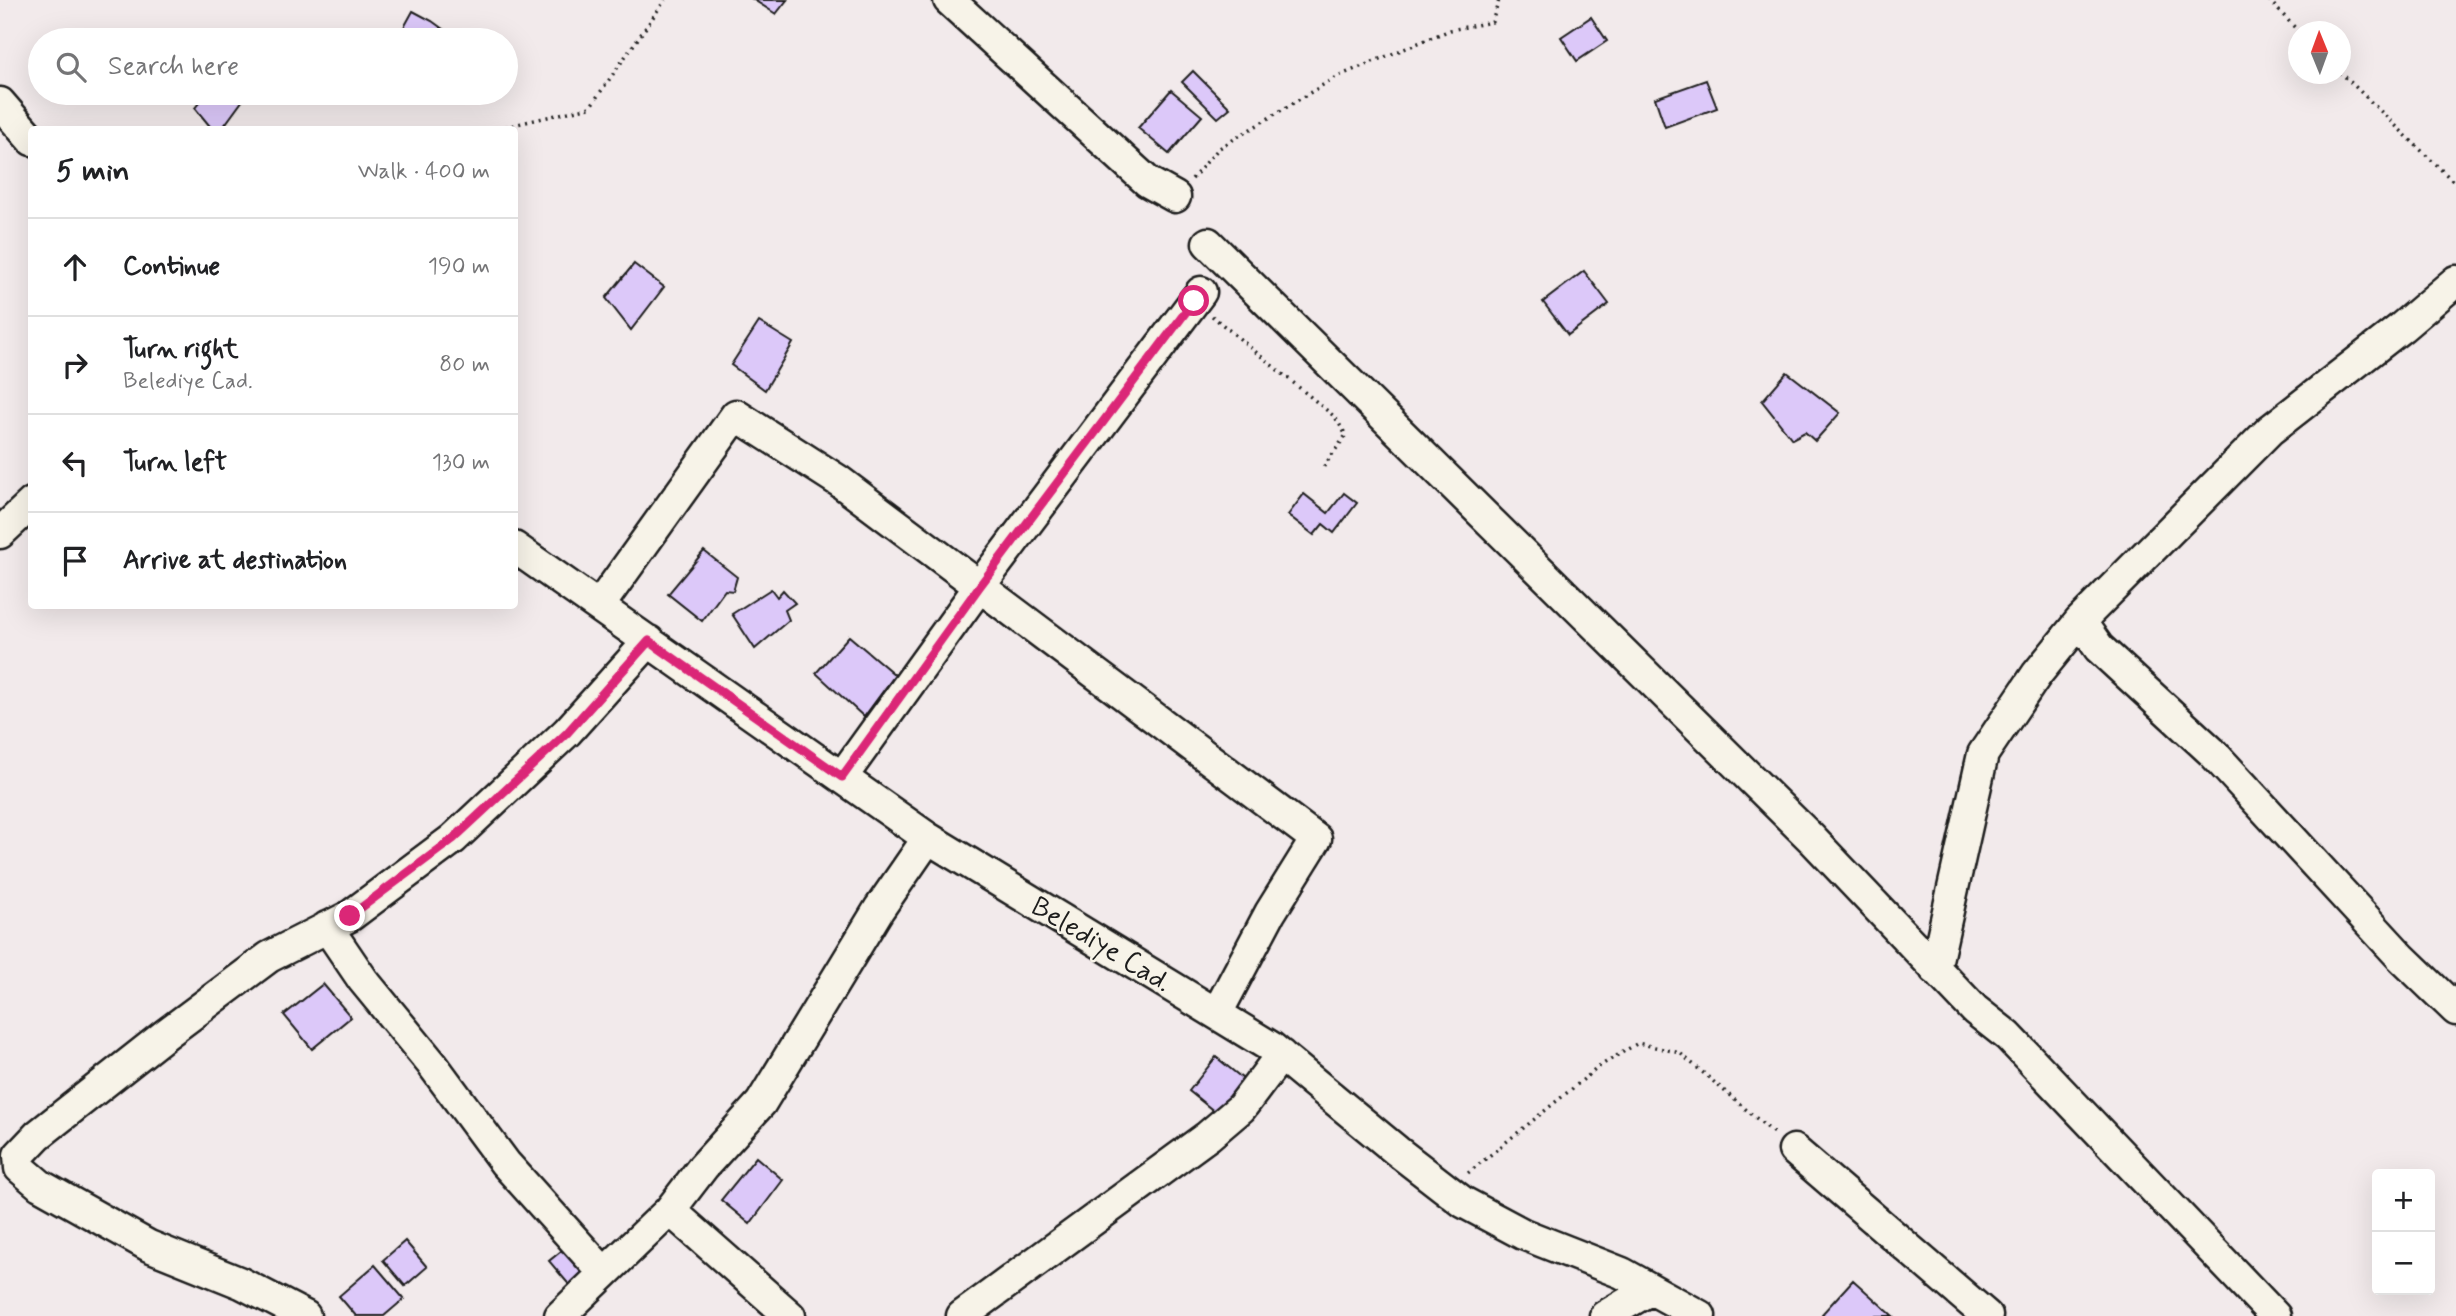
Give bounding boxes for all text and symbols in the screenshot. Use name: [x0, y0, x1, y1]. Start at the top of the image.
north arrow: [2288, 21, 2351, 84]
search box: [28, 28, 518, 105]
icon: search: [52, 48, 90, 86]
text: Search here: [108, 50, 239, 84]
text: 5 min: [56, 152, 130, 191]
text: Walk · 400 m: [358, 157, 490, 187]
icon: ahead: [56, 248, 94, 286]
text: Continue: [123, 250, 220, 284]
text: 190 m: [428, 252, 490, 282]
route start: [1178, 285, 1209, 316]
text: Turn right: [123, 333, 239, 367]
icon: right: [56, 346, 94, 384]
text: 80 m: [439, 350, 490, 380]
text: Belediye Cad.: [123, 367, 253, 397]
icon: left: [56, 444, 94, 482]
text: Turn left: [123, 446, 227, 480]
text: 130 m: [432, 448, 490, 478]
icon: arrive: [56, 542, 94, 580]
text: Arrive at destination: [123, 544, 347, 578]
street label: Belediye Cad.: [1024, 889, 1178, 1002]
route end: [334, 900, 365, 931]
map controls: [2372, 1169, 2435, 1295]
button: +: [2372, 1169, 2435, 1232]
button: −: [2372, 1232, 2435, 1295]

